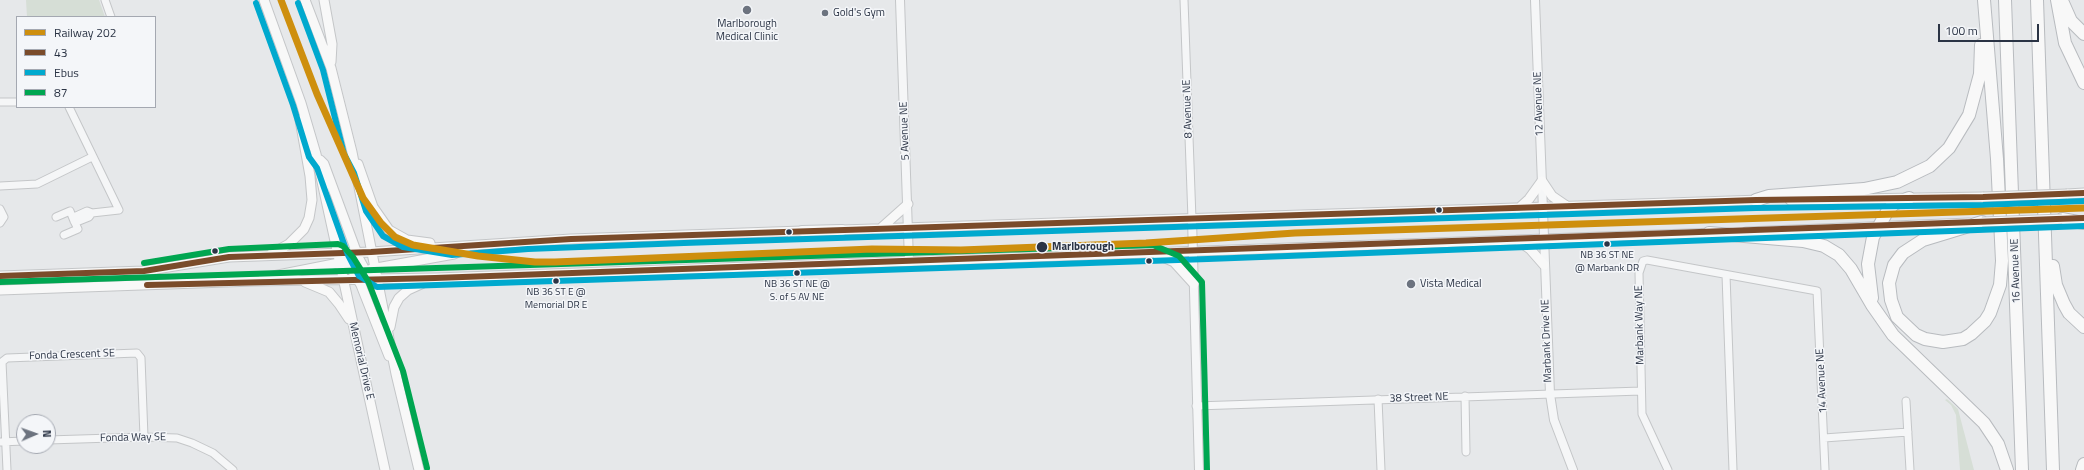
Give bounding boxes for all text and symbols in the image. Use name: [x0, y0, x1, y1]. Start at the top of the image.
marker: Marlborough Medical Clinic: [741, 4, 753, 16]
place label: Gold's Gym: [833, 6, 885, 20]
marker: Gold's Gym: [820, 8, 830, 18]
legend: [16, 16, 156, 108]
scale bar: [1940, 16, 2041, 42]
place label: Marlborough Medical Clinic: [716, 17, 778, 43]
text: 100 m: [1945, 21, 1978, 40]
text: Railway 202: [54, 23, 116, 42]
text: 43: [54, 43, 67, 62]
text: Ebus: [54, 63, 79, 82]
street label: 12 Avenue NE: [1531, 71, 1547, 137]
street label: 8 Avenue NE: [1180, 79, 1196, 139]
text: 87: [54, 83, 67, 102]
street label: 5 Avenue NE: [897, 101, 913, 161]
unlabelled marker: [1434, 205, 1444, 215]
unlabelled marker: [784, 227, 794, 237]
street label: 16 Avenue NE: [2008, 238, 2024, 304]
marker: NB 36 ST NE @ Marbank DR: [1602, 239, 1612, 249]
marker: Marlborough: [1035, 240, 1049, 254]
place label: Marlborough: [1052, 240, 1114, 254]
unlabelled marker: [210, 246, 220, 256]
place label: NB 36 ST NE @ Marbank DR: [1575, 250, 1639, 274]
unlabelled marker: [1144, 256, 1154, 266]
marker: NB 36 ST NE @ S. of 5 AV NE: [792, 268, 802, 278]
marker: NB 36 ST E @ Memorial DR E: [551, 276, 561, 286]
place label: Vista Medical: [1420, 277, 1482, 291]
marker: Vista Medical: [1405, 278, 1417, 290]
place label: NB 36 ST NE @ S. of 5 AV NE: [764, 279, 830, 302]
street label: Marbank Way NE: [1633, 285, 1647, 365]
place label: NB 36 ST E @ Memorial DR E: [525, 287, 587, 310]
street label: Marbank Drive NE: [1539, 299, 1555, 383]
street label: Memorial Drive E: [346, 321, 376, 401]
street label: Fonda Crescent SE: [29, 347, 115, 363]
street label: 14 Avenue NE: [1814, 348, 1830, 414]
street label: 38 Street NE: [1389, 390, 1449, 406]
north arrow: [16, 414, 56, 454]
text: N: [39, 430, 55, 438]
street label: Fonda Way SE: [100, 431, 166, 445]

